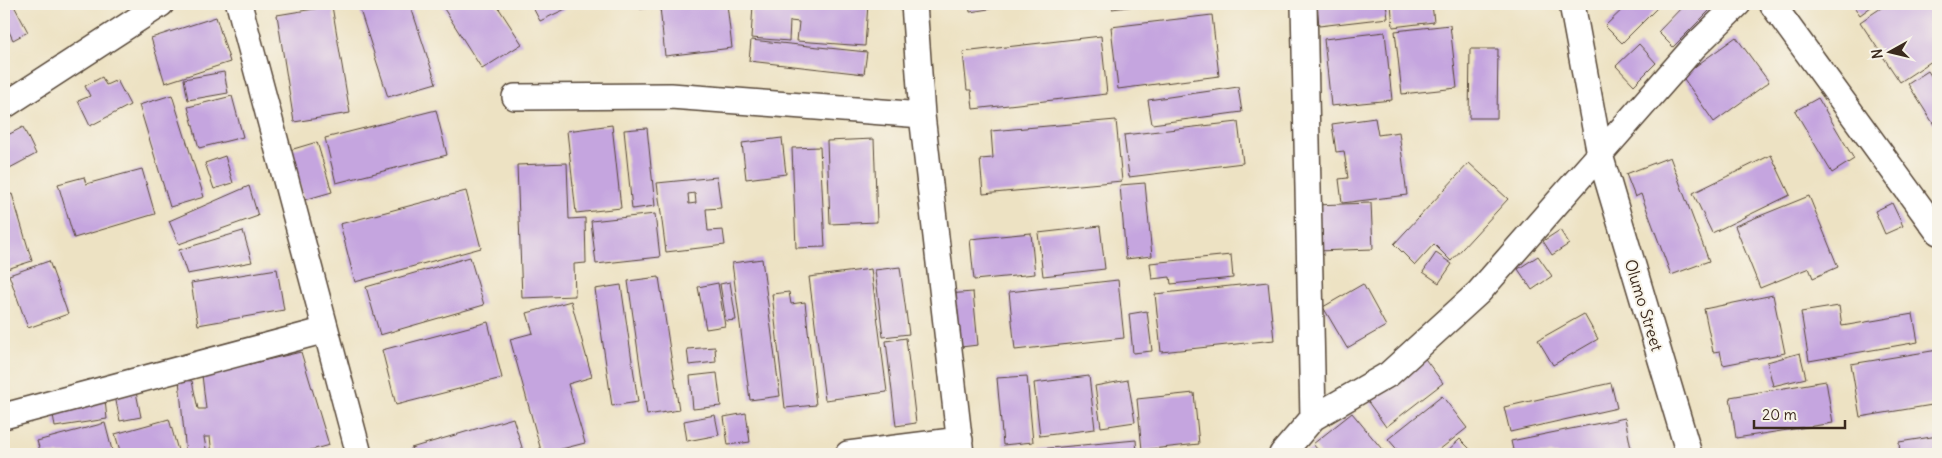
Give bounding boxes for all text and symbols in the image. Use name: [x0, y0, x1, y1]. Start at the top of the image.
north arrow: [1864, 28, 1914, 78]
text: N: [1868, 48, 1887, 60]
street label: Olumo Street: [1621, 257, 1668, 354]
scale bar: [1754, 398, 1846, 430]
text: 20 m: [1762, 405, 1797, 424]

